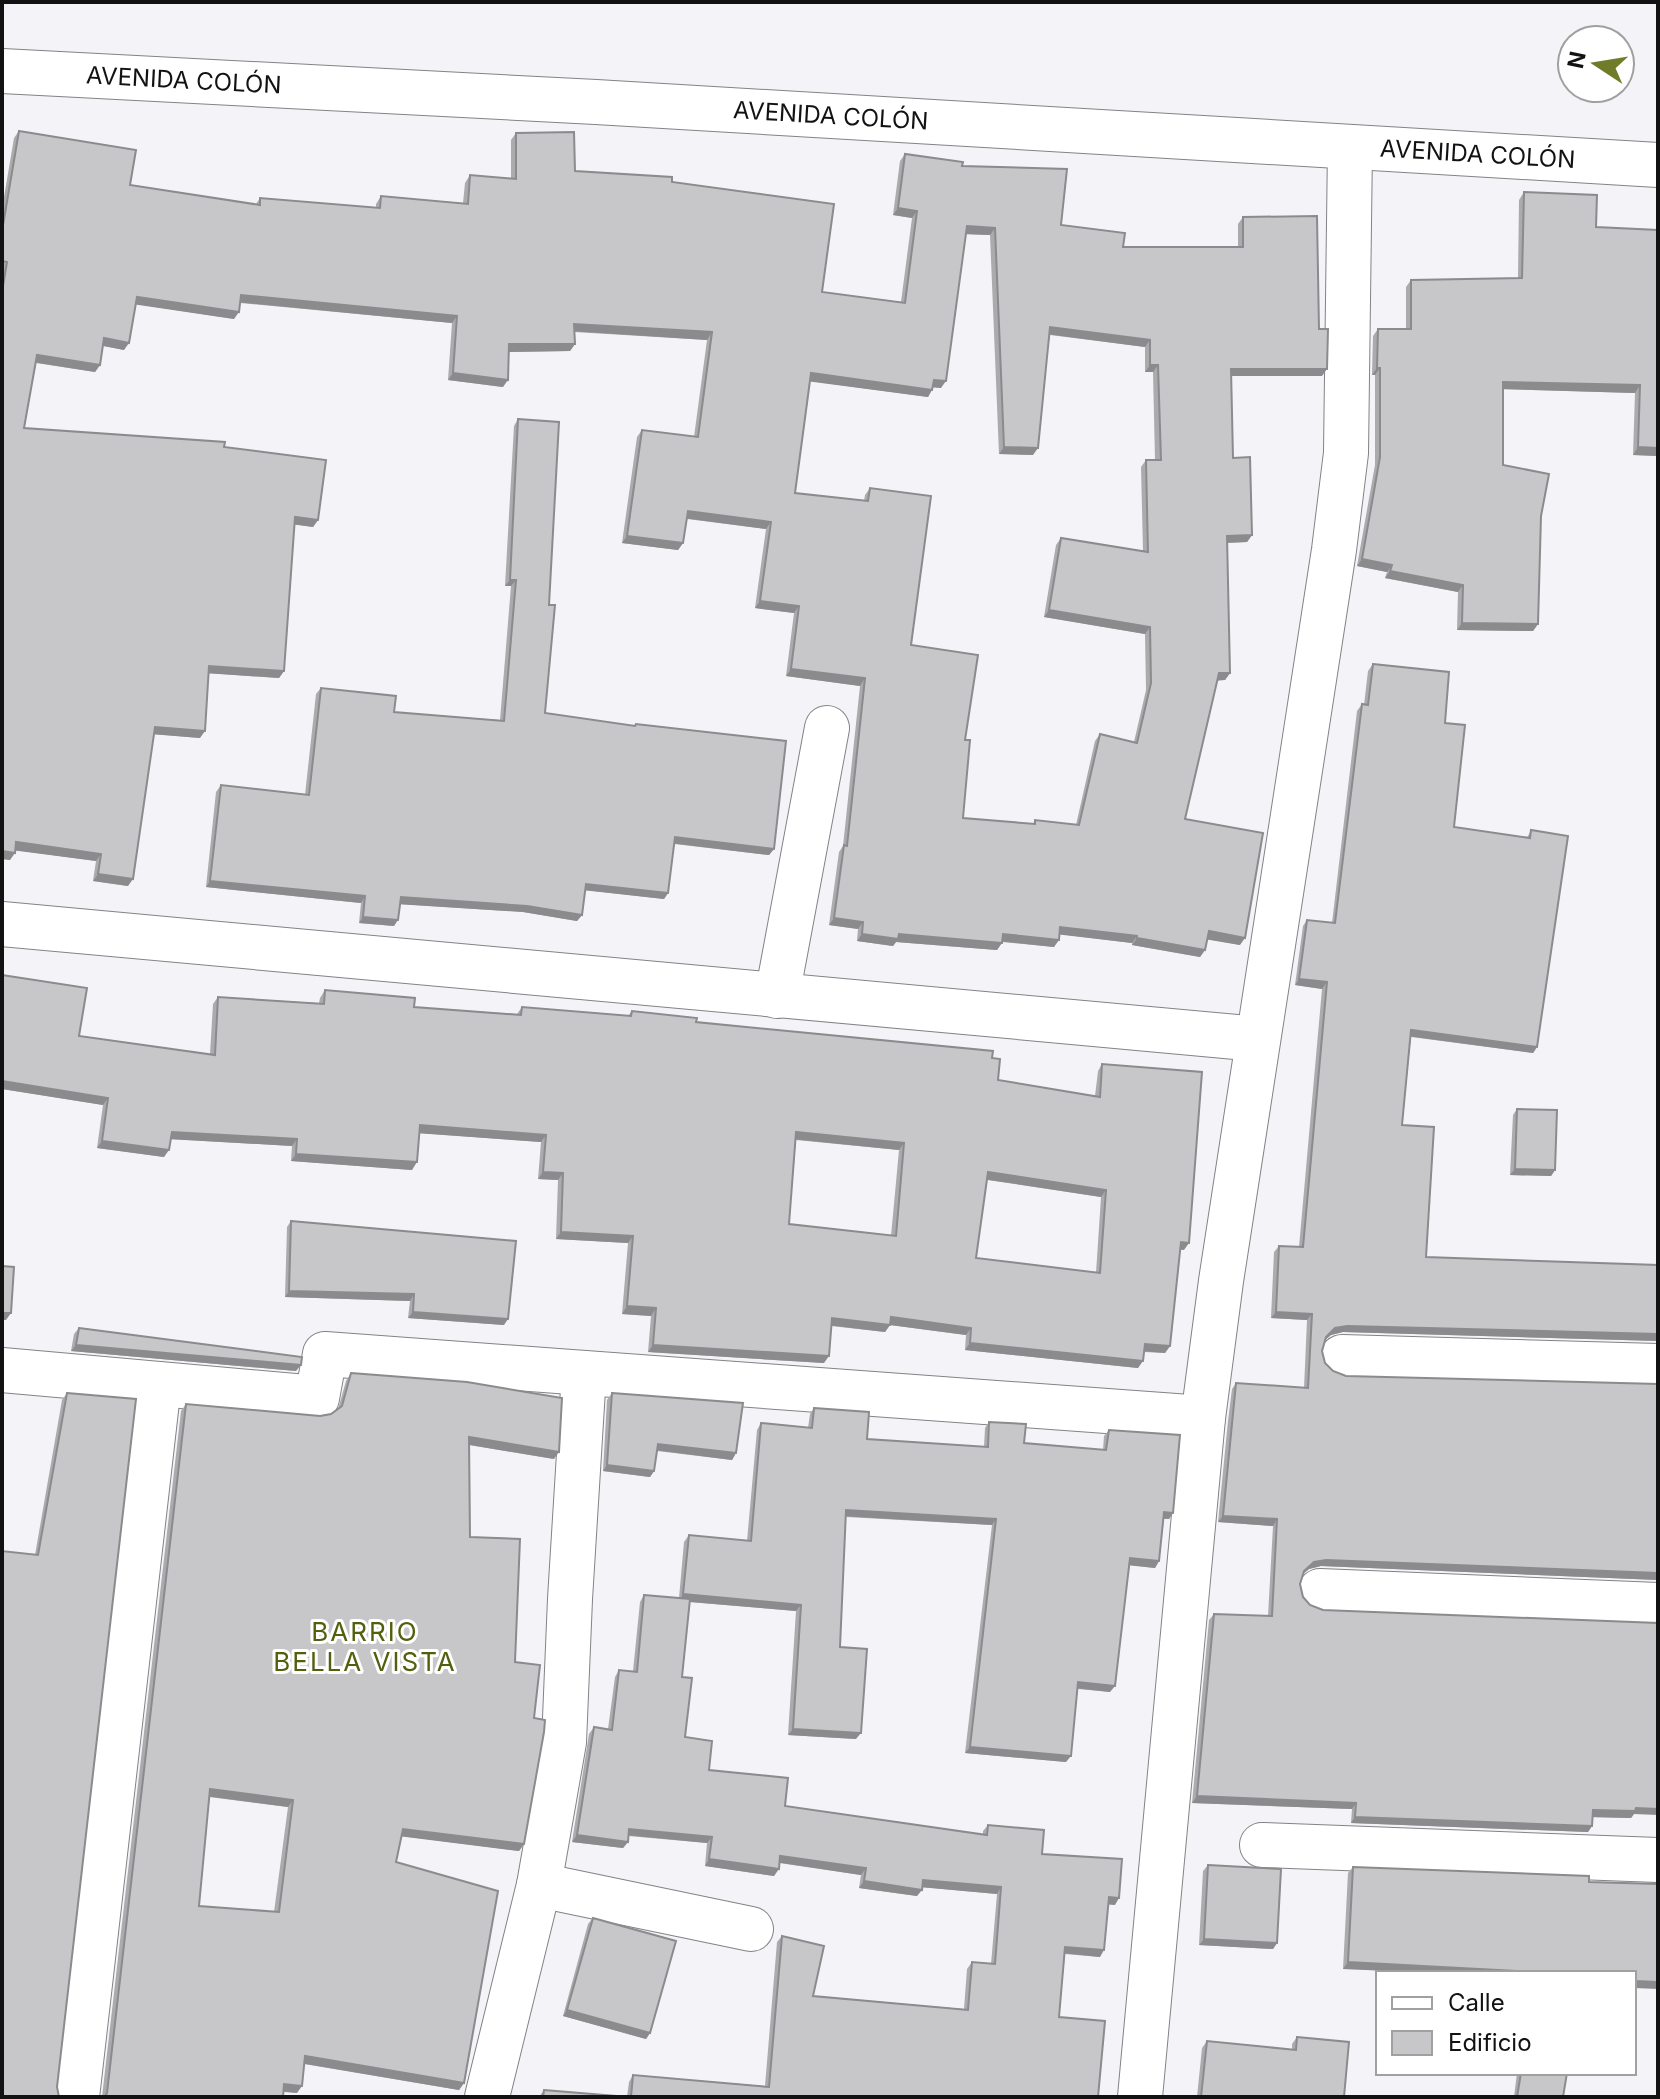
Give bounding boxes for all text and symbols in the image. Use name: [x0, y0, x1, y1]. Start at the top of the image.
north arrow: [1556, 24, 1636, 104]
text: N: [1562, 49, 1591, 71]
street label: AVENIDA COLÓN: [85, 60, 282, 100]
street label: AVENIDA COLÓN: [732, 95, 929, 136]
street label: AVENIDA COLÓN: [1379, 134, 1576, 174]
district label: BARRIO BELLA VISTA: [273, 1616, 457, 1677]
legend: [1376, 1971, 1636, 2075]
text: Calle: [1448, 1988, 1505, 2017]
text: Edificio: [1448, 2028, 1532, 2057]

